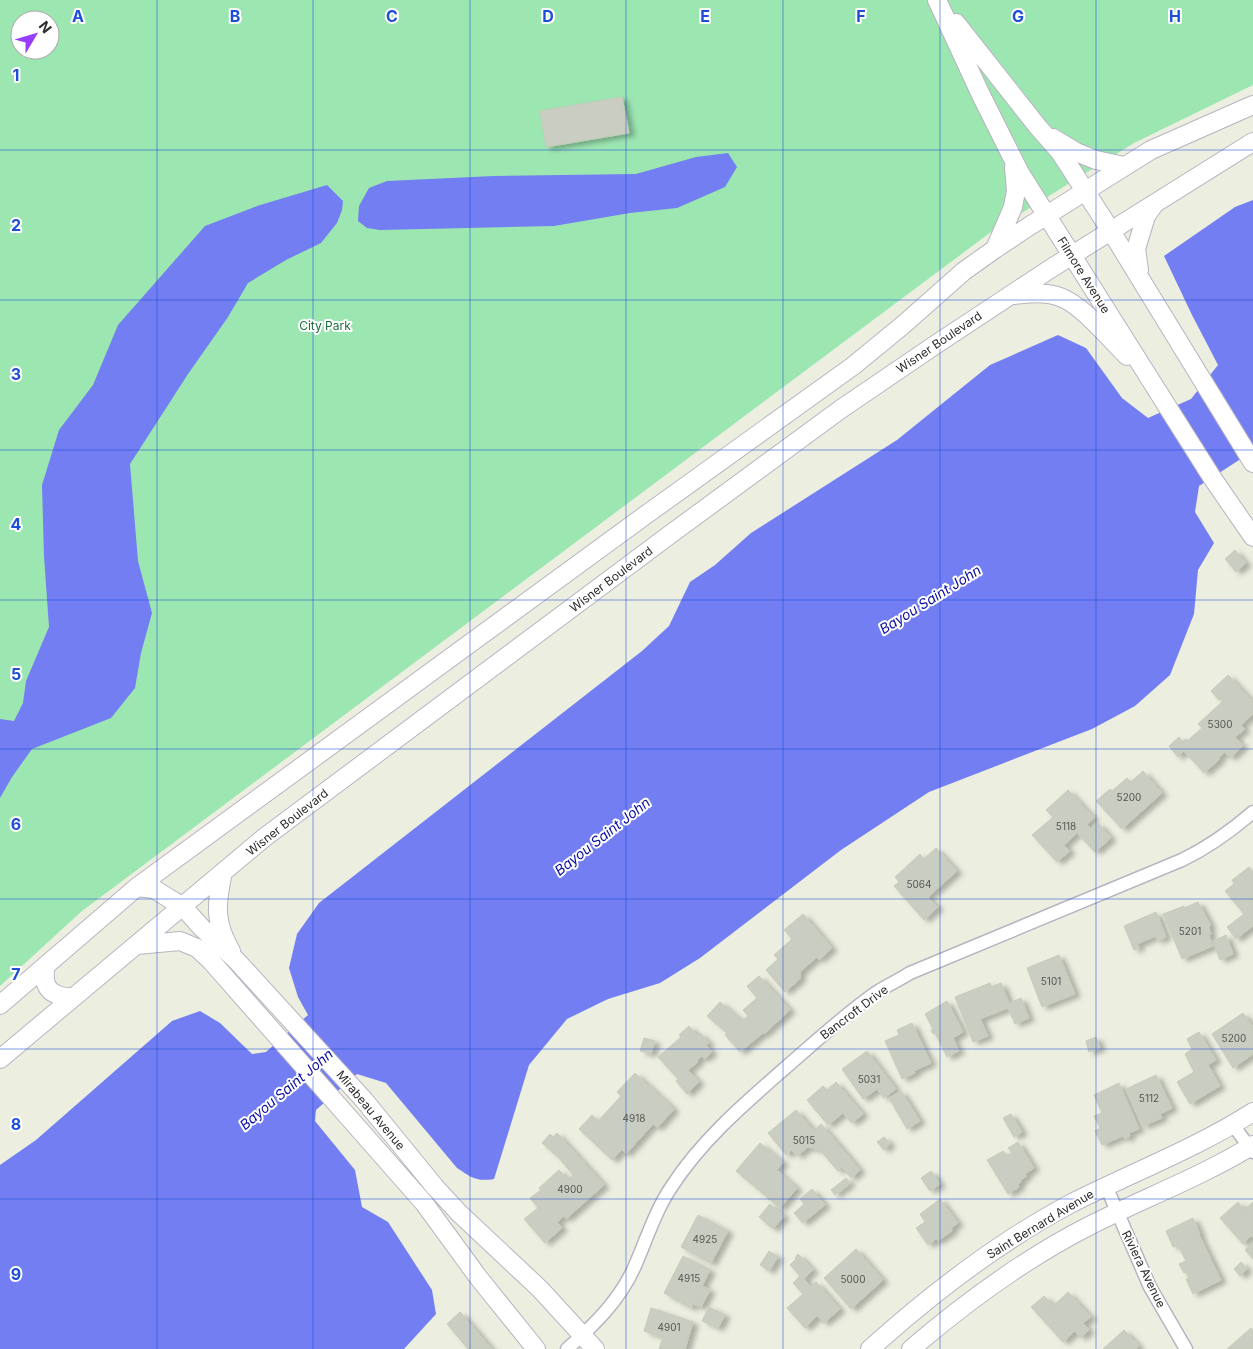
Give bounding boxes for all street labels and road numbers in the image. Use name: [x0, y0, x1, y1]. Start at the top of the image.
street label: Filmore Avenue: [1054, 234, 1114, 316]
street label: Wisner Boulevard: [893, 308, 985, 376]
street label: Wisner Boulevard: [567, 543, 655, 615]
street label: Wisner Boulevard: [243, 785, 331, 859]
street label: Bancroft Drive: [817, 982, 891, 1042]
street label: Mirabeau Avenue: [333, 1067, 409, 1153]
street label: Saint Bernard Avenue: [984, 1186, 1096, 1262]
street label: Riviera Avenue: [1119, 1228, 1169, 1310]

